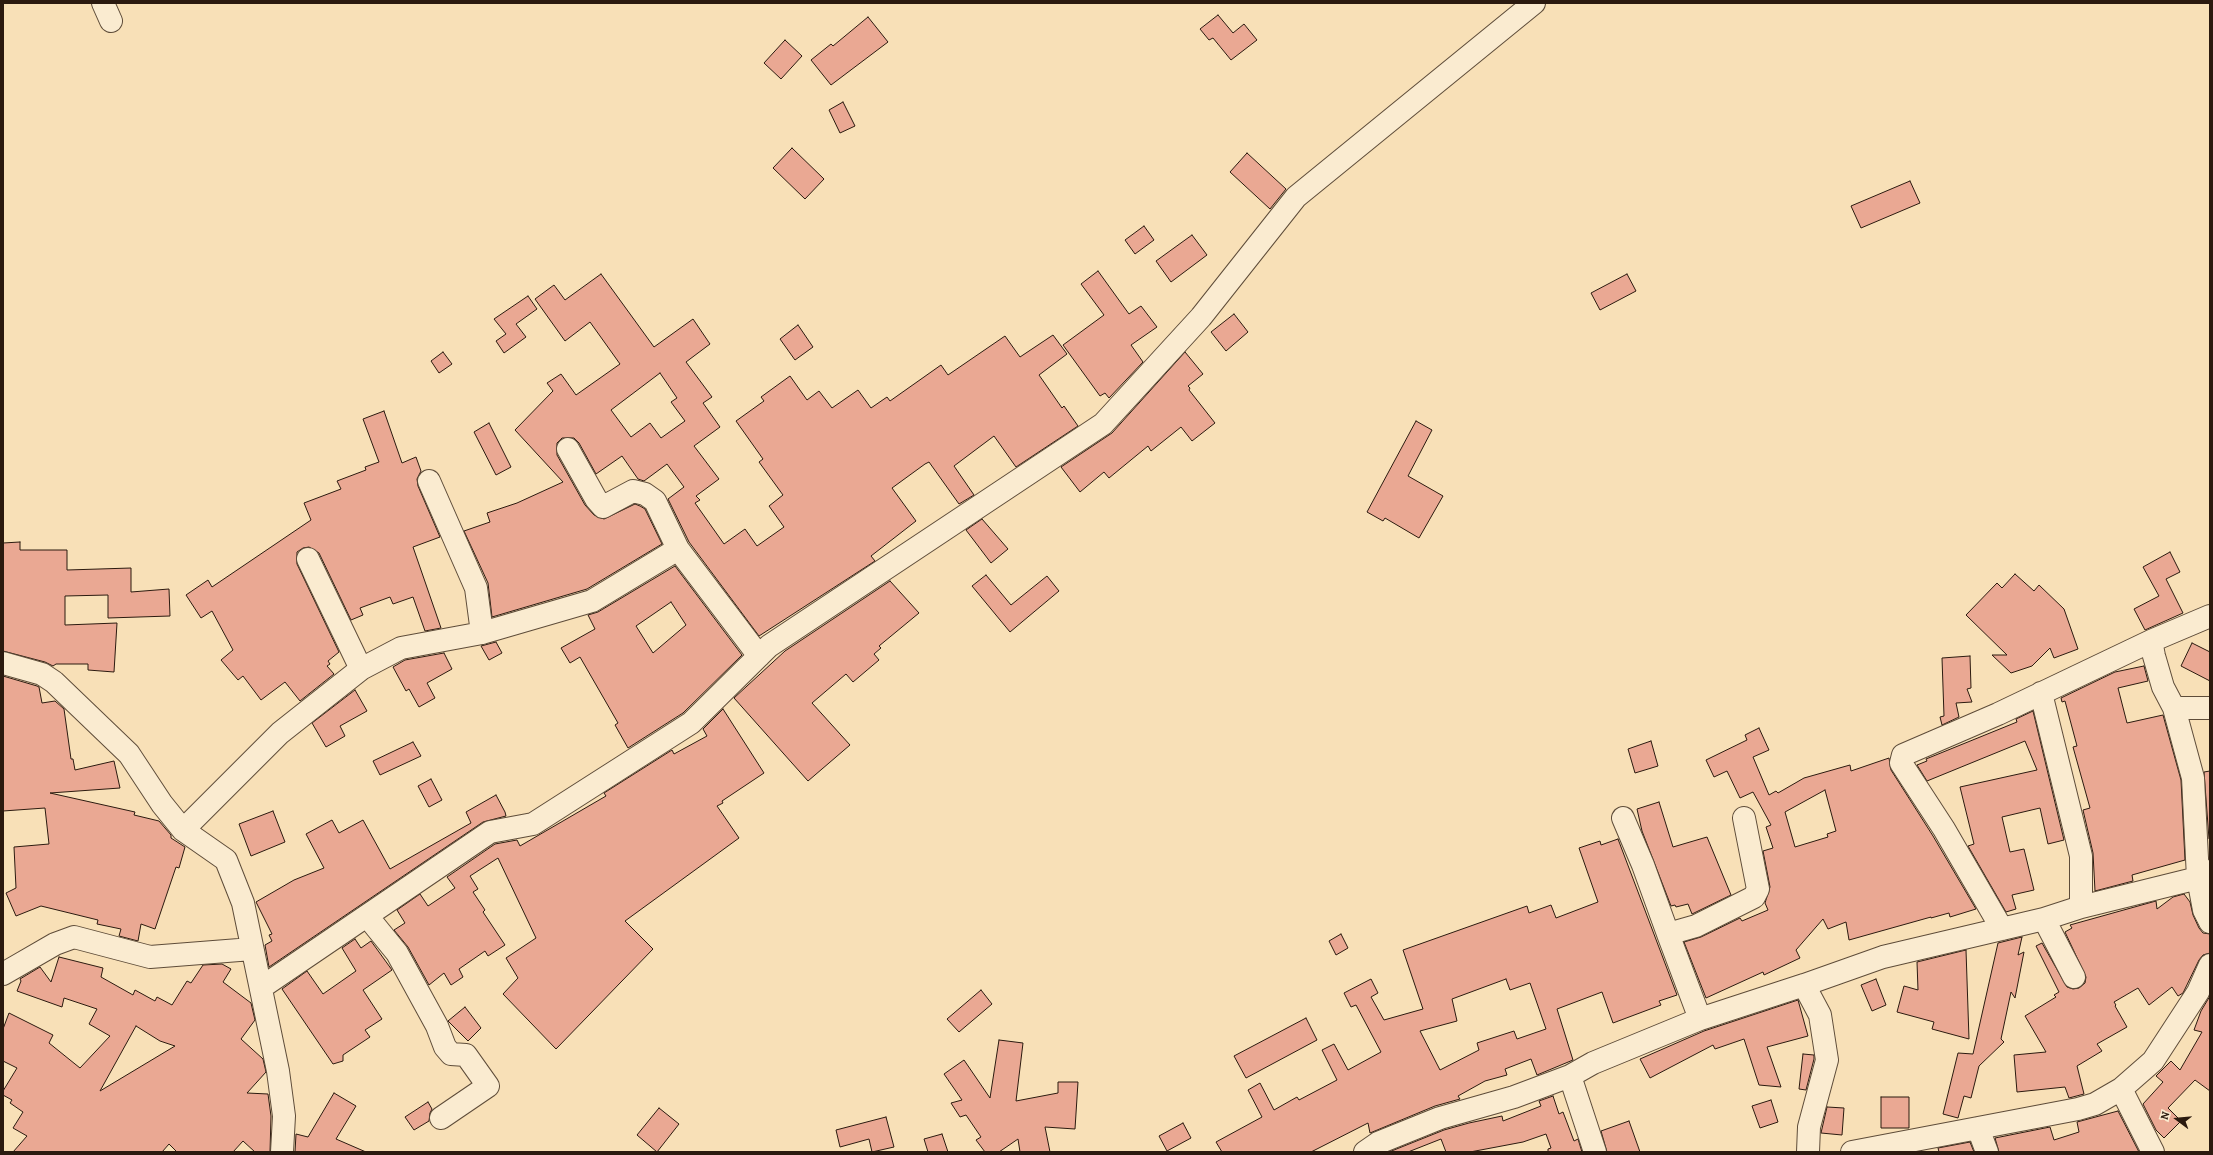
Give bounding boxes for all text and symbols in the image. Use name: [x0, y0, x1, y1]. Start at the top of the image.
north arrow: [2157, 1099, 2197, 1139]
text: N: [2157, 1110, 2173, 1121]

